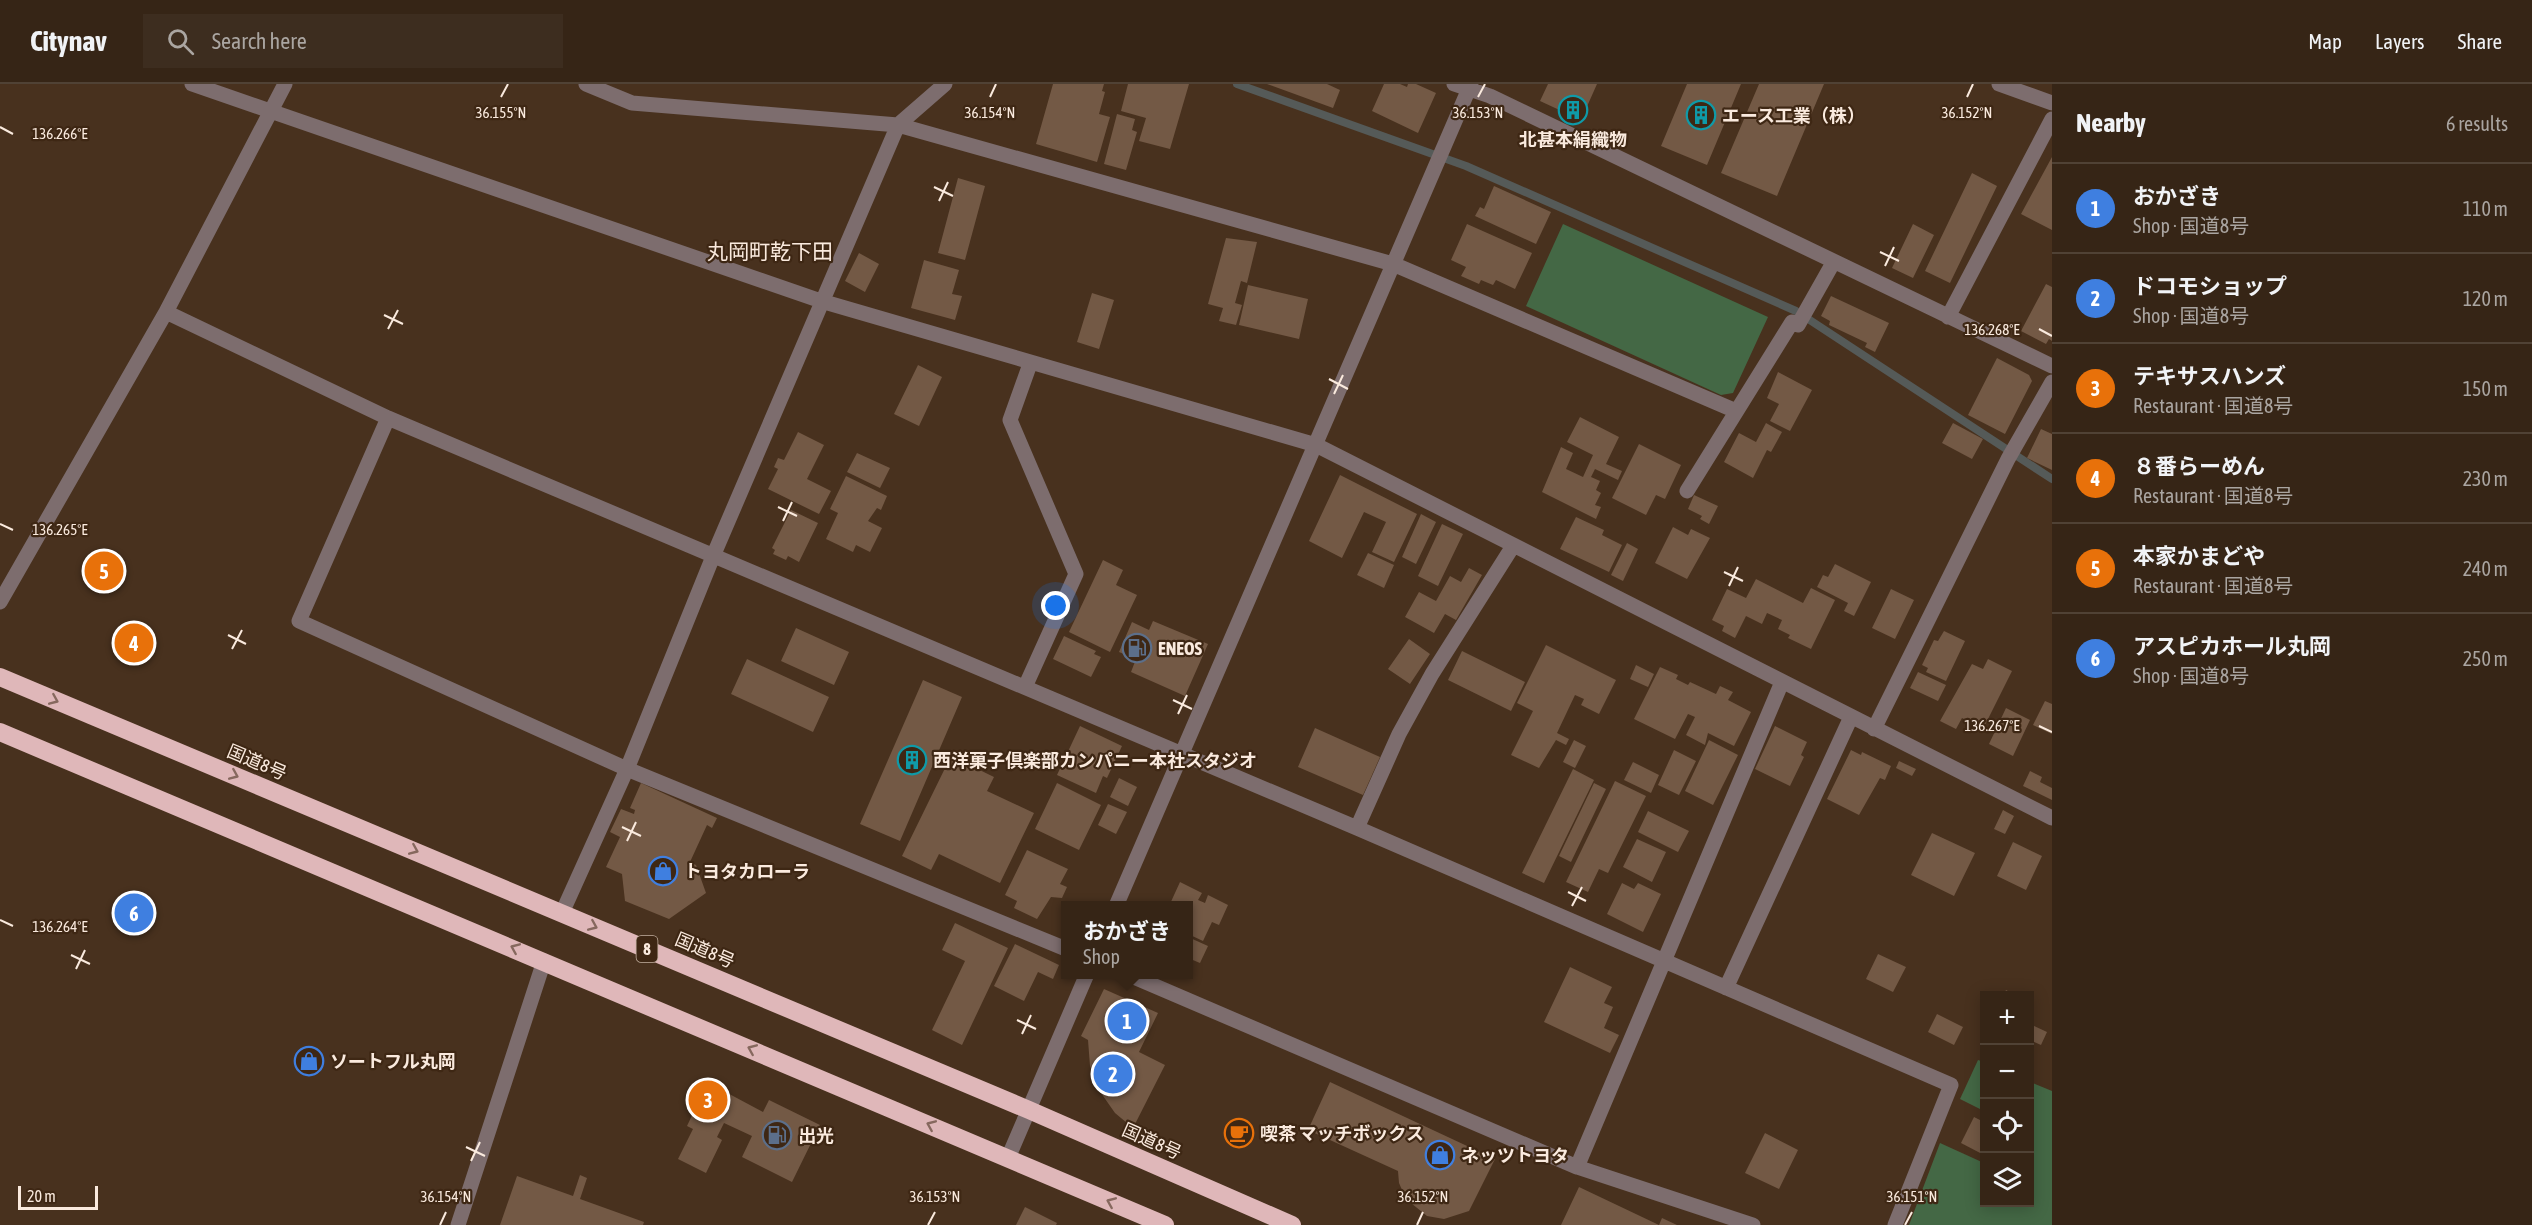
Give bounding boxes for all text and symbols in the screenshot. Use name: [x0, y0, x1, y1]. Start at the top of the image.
search box: [143, 14, 563, 68]
text: Citynav: [30, 25, 107, 57]
icon: search: [164, 25, 197, 58]
text: Search here: [212, 28, 307, 54]
text: Map: [2308, 29, 2342, 53]
text: Layers: [2375, 29, 2425, 53]
text: Share: [2458, 29, 2502, 53]
building icon: 北甚本絹織物: [1557, 94, 1589, 126]
building icon: エース工業（株）: [1685, 99, 1717, 131]
text: 36.155°N: [476, 104, 526, 121]
text: 36.154°N: [965, 104, 1015, 121]
text: 36.153°N: [1453, 104, 1503, 121]
text: 36.152°N: [1942, 104, 1992, 121]
place label: エース工業（株）: [1722, 105, 1865, 126]
text: Nearby: [2076, 108, 2146, 138]
text: 6 results: [2446, 112, 2508, 135]
text: 136.266°E: [32, 125, 88, 142]
place label: 北甚本絹織物: [1519, 129, 1627, 150]
text: おかざき: [2133, 183, 2221, 209]
text: 1: [2091, 197, 2100, 220]
text: 110 m: [2463, 197, 2508, 220]
text: Shop · 国道8号: [2133, 214, 2249, 237]
district label: 丸岡町乾下田: [707, 239, 833, 263]
text: ドコモショップ: [2133, 273, 2287, 299]
text: 2: [2091, 287, 2100, 310]
text: 120 m: [2463, 287, 2508, 310]
text: Shop · 国道8号: [2133, 304, 2249, 327]
text: 136.268°E: [1964, 321, 2020, 338]
text: テキサスハンズ: [2133, 363, 2286, 389]
text: 3: [2091, 377, 2100, 400]
text: 150 m: [2463, 377, 2508, 400]
text: Restaurant · 国道8号: [2133, 394, 2293, 417]
text: ８番らーめん: [2133, 453, 2265, 479]
text: 4: [2091, 467, 2100, 490]
text: 230 m: [2463, 467, 2508, 490]
text: Restaurant · 国道8号: [2133, 484, 2293, 507]
text: 136.265°E: [32, 521, 88, 538]
text: 本家かまどや: [2133, 543, 2265, 569]
pin: 5: [84, 548, 124, 594]
text: 5: [2091, 557, 2100, 580]
text: 240 m: [2463, 557, 2508, 580]
text: Restaurant · 国道8号: [2133, 574, 2293, 597]
your location: [1041, 591, 1070, 620]
pin: 4: [114, 620, 154, 666]
fuel station icon: ENEOS: [1121, 632, 1153, 664]
text: アスピカホール丸岡: [2133, 633, 2331, 659]
place label: ENEOS: [1158, 638, 1202, 659]
text: 6: [2091, 647, 2100, 670]
text: 250 m: [2463, 647, 2508, 670]
text: Shop · 国道8号: [2133, 664, 2249, 687]
one-way arrow: [48, 693, 59, 705]
text: 136.267°E: [1964, 717, 2020, 734]
street label: 国道8号: [224, 740, 290, 784]
building icon: 西洋菓子倶楽部カンパニー本社スタジオ: [896, 744, 928, 776]
place label: 西洋菓子倶楽部カンパニー本社スタジオ: [933, 750, 1257, 771]
one-way arrow: [227, 768, 238, 780]
one-way arrow: [407, 843, 418, 855]
shop icon: トヨタカローラ: [647, 855, 679, 887]
place label: トヨタカローラ: [684, 861, 810, 882]
pin: 6: [114, 890, 154, 936]
popup: [1061, 901, 1193, 979]
text: 136.264°E: [32, 918, 88, 935]
text: おかざき: [1083, 918, 1171, 944]
one-way arrow: [587, 919, 598, 931]
street label: 国道8号: [672, 928, 738, 972]
road number: 8: [636, 936, 658, 962]
one-way arrow: [510, 943, 521, 955]
text: Shop: [1083, 945, 1120, 968]
map controls: [1980, 991, 2034, 1207]
button: +: [1980, 991, 2034, 1045]
pin: 1: [1108, 998, 1146, 1044]
one-way arrow: [747, 1044, 758, 1056]
shop icon: ソートフル丸岡: [293, 1045, 325, 1077]
button: −: [1980, 1045, 2034, 1099]
place label: ソートフル丸岡: [330, 1051, 456, 1072]
pin: 2: [1094, 1052, 1132, 1096]
pin: 3: [688, 1078, 728, 1122]
button: locate: [1980, 1099, 2034, 1153]
cafe icon: 喫茶 マッチボックス: [1223, 1117, 1255, 1149]
fuel station icon: 出光: [761, 1119, 793, 1151]
street label: 国道8号: [1119, 1119, 1185, 1163]
one-way arrow: [927, 1120, 938, 1132]
place label: 喫茶 マッチボックス: [1260, 1123, 1424, 1144]
place label: 出光: [798, 1125, 834, 1146]
shop icon: ネッツトヨタ: [1424, 1139, 1456, 1171]
place label: ネッツトヨタ: [1461, 1145, 1569, 1166]
button: layers: [1980, 1153, 2034, 1207]
scale bar: [18, 1183, 98, 1210]
text: 20 m: [27, 1187, 56, 1205]
text: 36.154°N: [421, 1188, 471, 1205]
text: 36.153°N: [910, 1188, 960, 1205]
text: 36.152°N: [1398, 1188, 1448, 1205]
text: 36.151°N: [1887, 1188, 1937, 1205]
one-way arrow: [1106, 1197, 1117, 1209]

